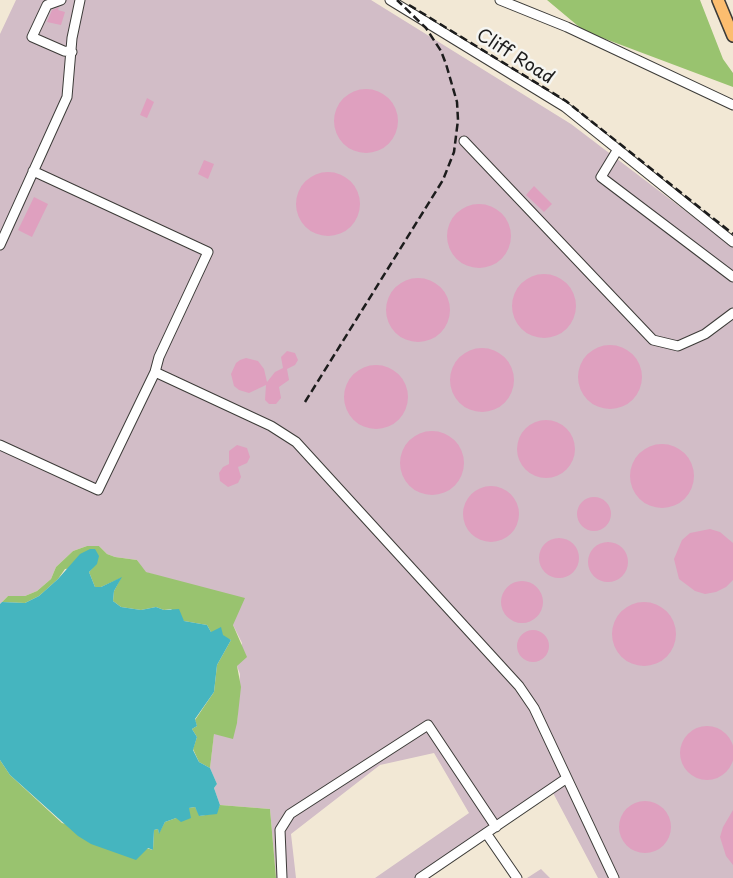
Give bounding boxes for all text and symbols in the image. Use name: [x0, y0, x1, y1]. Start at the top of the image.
street label: Cliff Road: [472, 25, 558, 89]

